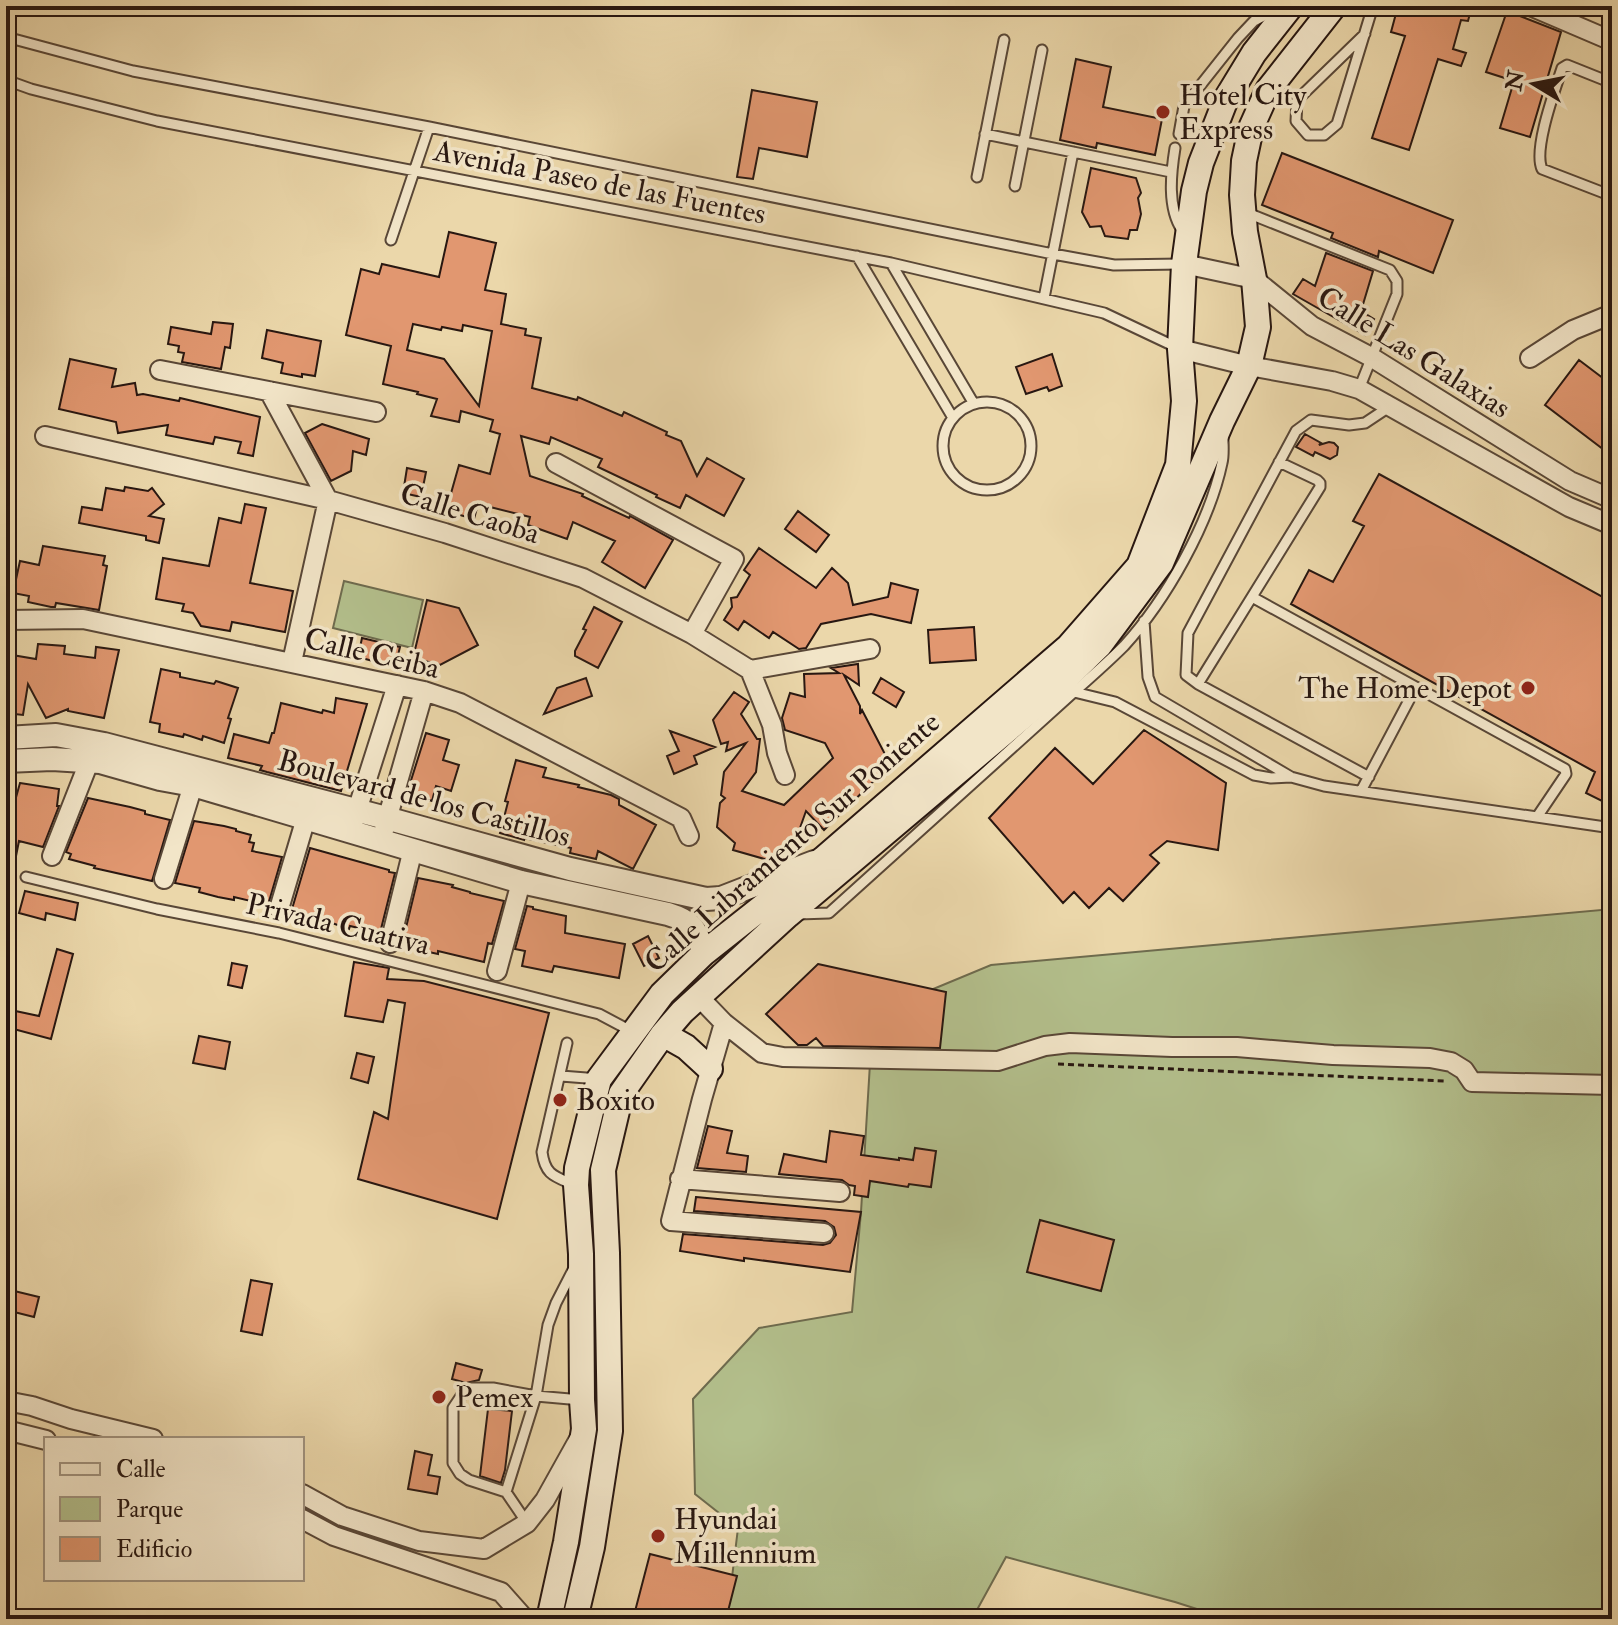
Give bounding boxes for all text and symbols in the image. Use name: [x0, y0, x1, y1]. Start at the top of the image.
north arrow: [1494, 44, 1574, 124]
text: N: [1500, 68, 1531, 94]
place label: Hotel City Express: [1179, 77, 1307, 148]
marker: Hotel City Express: [1154, 103, 1172, 121]
street label: Avenida Paseo de las Fuentes: [430, 132, 769, 233]
street label: Calle Las Galaxias: [1310, 278, 1517, 427]
street label: Calle Caoba: [396, 475, 545, 552]
street label: Calle Ceiba: [301, 620, 444, 687]
place label: The Home Depot: [1298, 670, 1512, 707]
marker: The Home Depot: [1519, 679, 1537, 697]
street label: Calle Libramiento Sur Poniente: [637, 704, 948, 981]
street label: Boulevard de los Castillos: [274, 742, 574, 855]
street label: Privada Cuativa: [243, 885, 434, 964]
place label: Boxito: [576, 1082, 655, 1119]
marker: Boxito: [551, 1091, 569, 1109]
place label: Pemex: [455, 1379, 533, 1416]
marker: Pemex: [430, 1388, 448, 1406]
legend: [44, 1437, 304, 1581]
text: Calle: [116, 1454, 166, 1485]
text: Parque: [116, 1494, 183, 1525]
place label: Hyundai Millennium: [674, 1501, 816, 1572]
marker: Hyundai Millennium: [649, 1527, 667, 1545]
text: Edificio: [116, 1534, 192, 1565]

